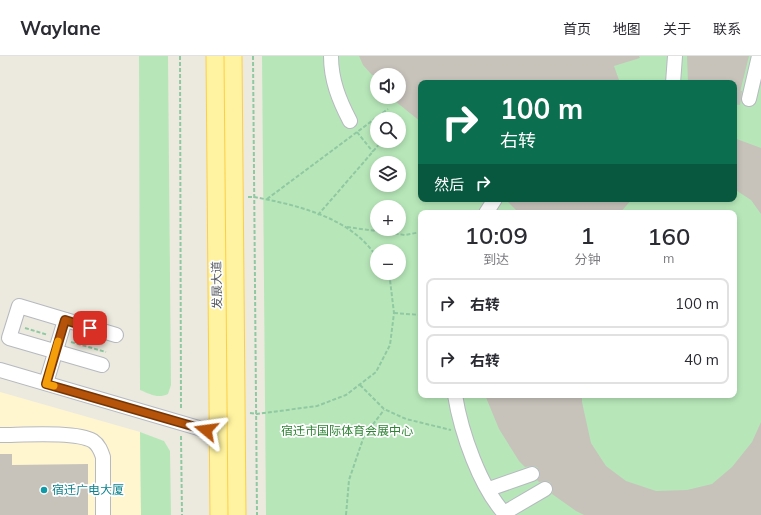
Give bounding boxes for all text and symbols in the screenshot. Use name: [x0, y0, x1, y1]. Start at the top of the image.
text: Waylane: [20, 16, 101, 40]
text: 首页: [563, 20, 591, 38]
text: 地图: [613, 20, 641, 38]
text: 关于: [663, 20, 691, 38]
text: 联系: [713, 20, 741, 38]
map controls: [370, 68, 406, 280]
button: sound: [370, 68, 406, 104]
text: 100 m: [500, 91, 583, 126]
icon: right: [434, 96, 486, 148]
button: search: [370, 112, 406, 148]
text: 右转: [500, 129, 536, 152]
button: layers: [370, 156, 406, 192]
icon: right: [472, 172, 494, 194]
text: 然后: [434, 175, 464, 194]
button: +: [370, 200, 406, 236]
text: 10:09: [465, 220, 528, 250]
text: 1: [580, 220, 595, 250]
text: 160: [647, 221, 690, 251]
button: −: [370, 244, 406, 280]
text: m: [663, 250, 674, 266]
text: 到达: [483, 251, 509, 267]
text: 分钟: [575, 251, 601, 267]
street label: 发展大道: [209, 261, 224, 309]
icon: right: [436, 292, 458, 314]
text: 100 m: [675, 294, 719, 313]
text: 右转: [470, 295, 500, 314]
pin: [73, 311, 107, 345]
icon: arrive: [79, 317, 101, 339]
icon: right: [436, 348, 458, 370]
text: 40 m: [684, 350, 719, 369]
text: 右转: [470, 351, 500, 370]
position arrow: [185, 409, 227, 451]
park label: 宿迁市国际体育会展中心: [281, 423, 413, 438]
place label: 宿迁广电大厦: [52, 482, 124, 497]
marker: 宿迁广电大厦: [39, 485, 49, 495]

